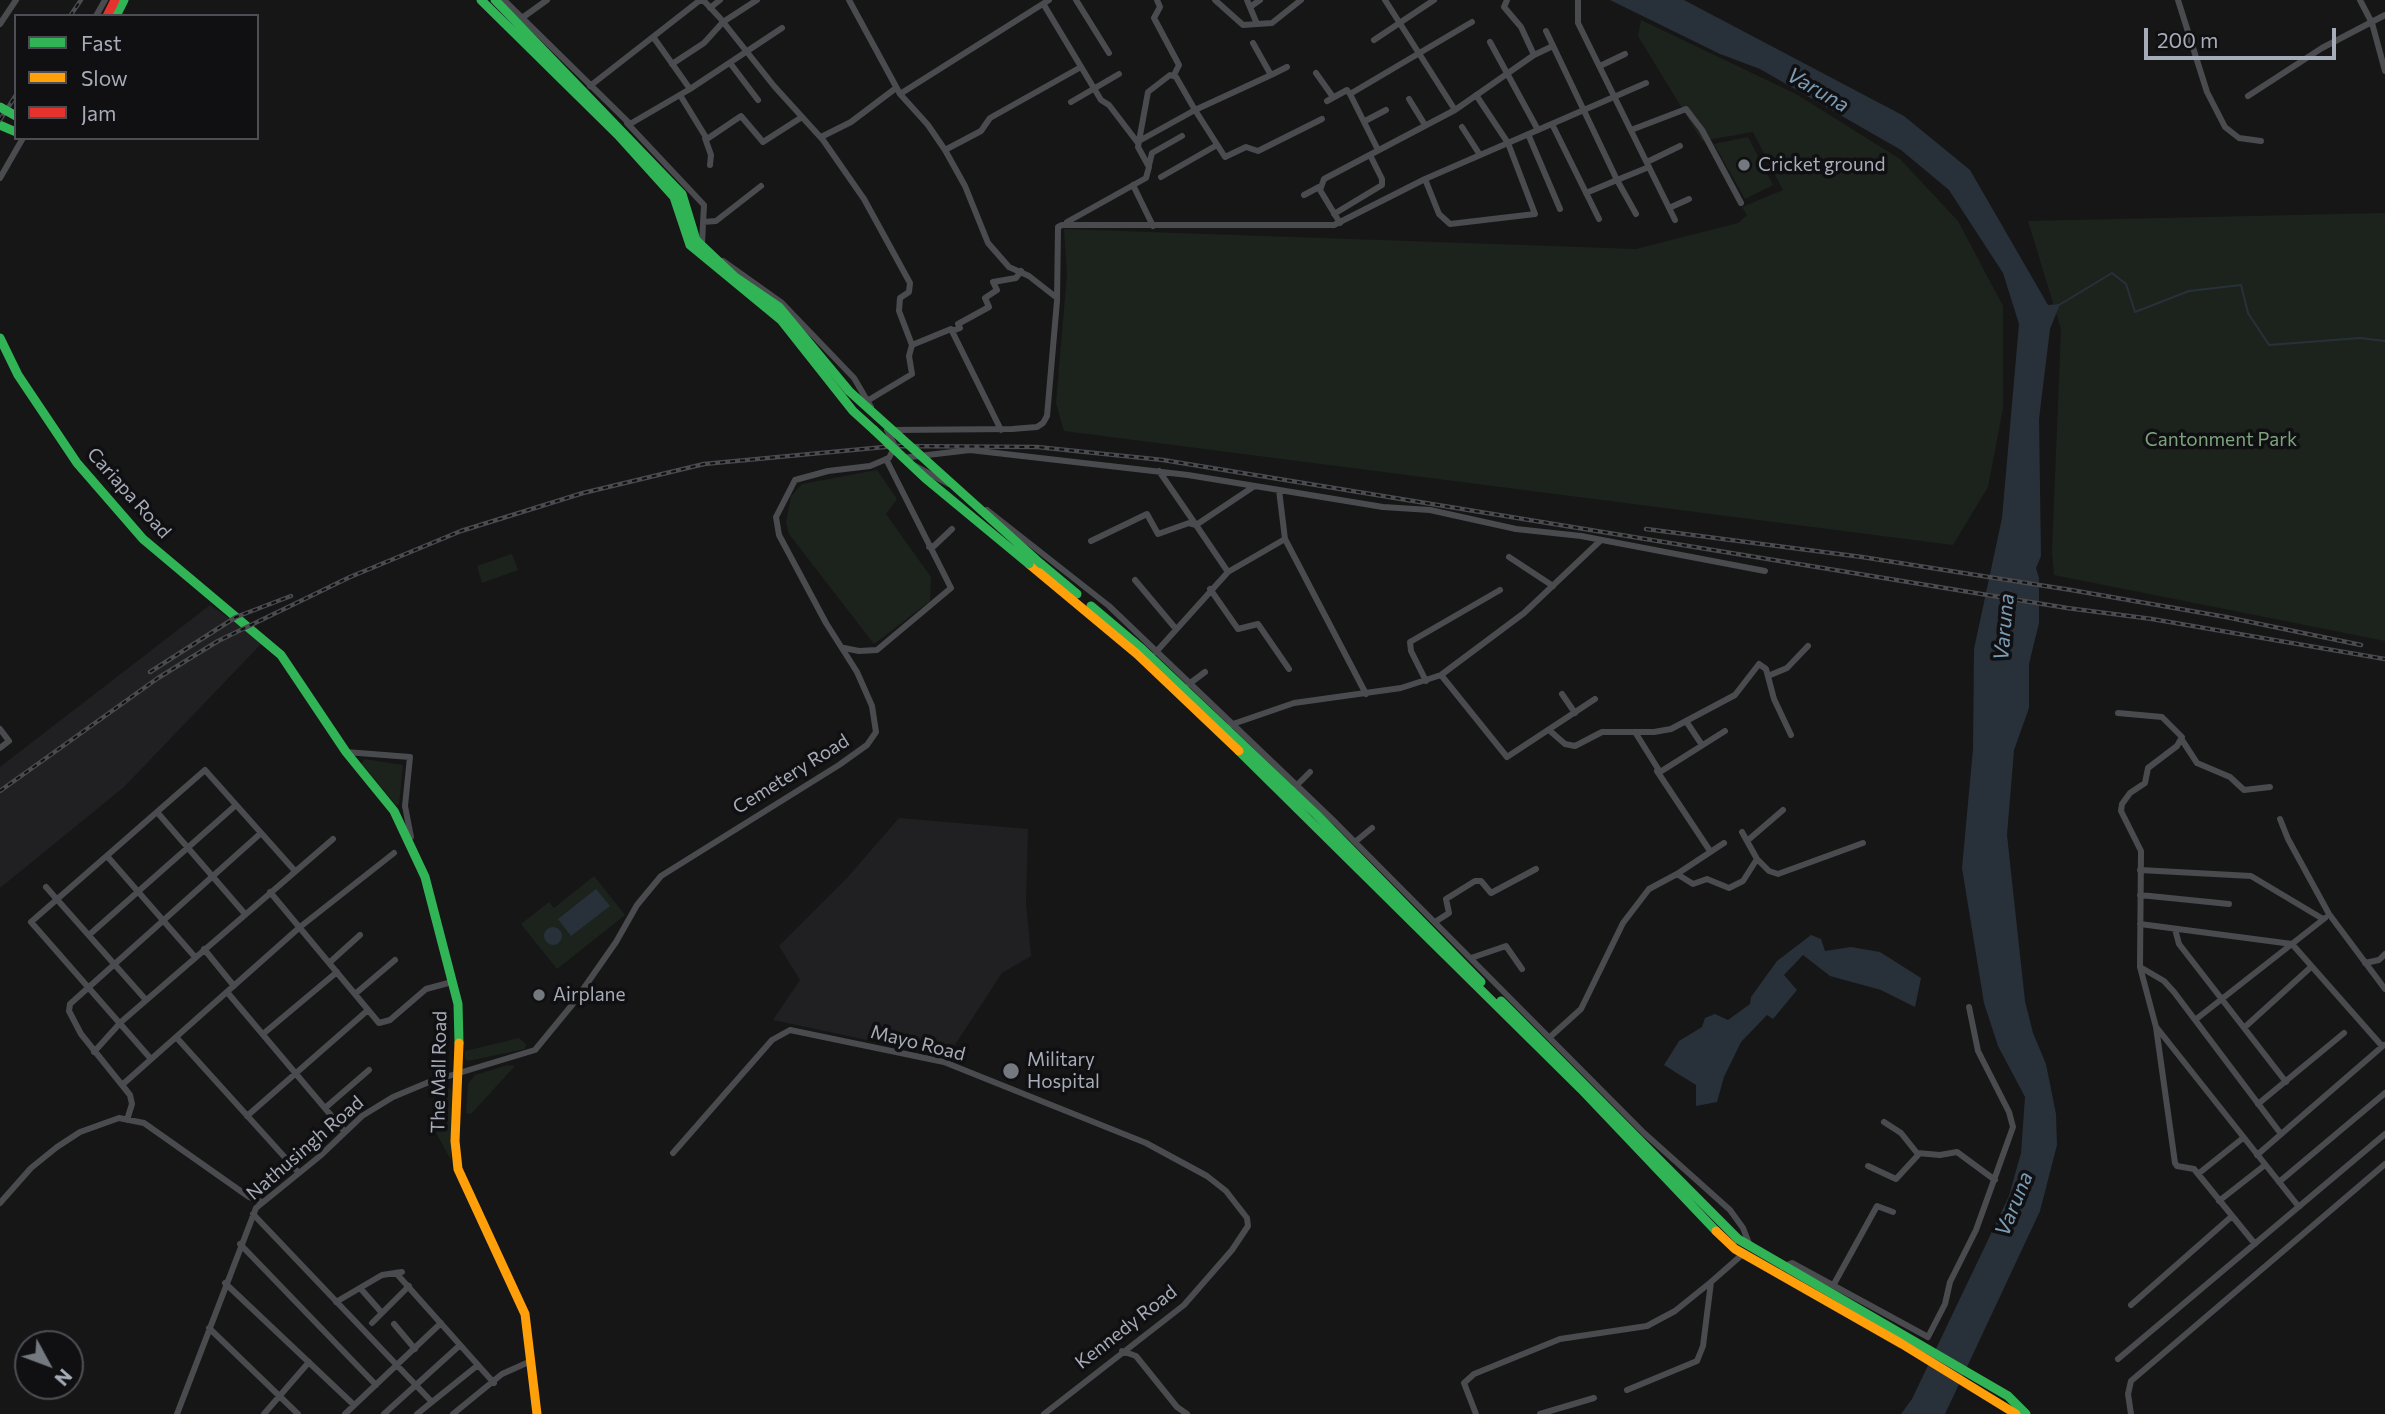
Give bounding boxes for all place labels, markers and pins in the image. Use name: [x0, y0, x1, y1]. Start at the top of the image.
place label: Cricket ground: [1758, 154, 1885, 176]
marker: Cricket ground: [1736, 157, 1752, 173]
place label: Airplane: [553, 984, 625, 1006]
marker: Airplane: [531, 987, 547, 1003]
place label: Military Hospital: [1027, 1049, 1100, 1093]
marker: Military Hospital: [1001, 1061, 1021, 1081]

